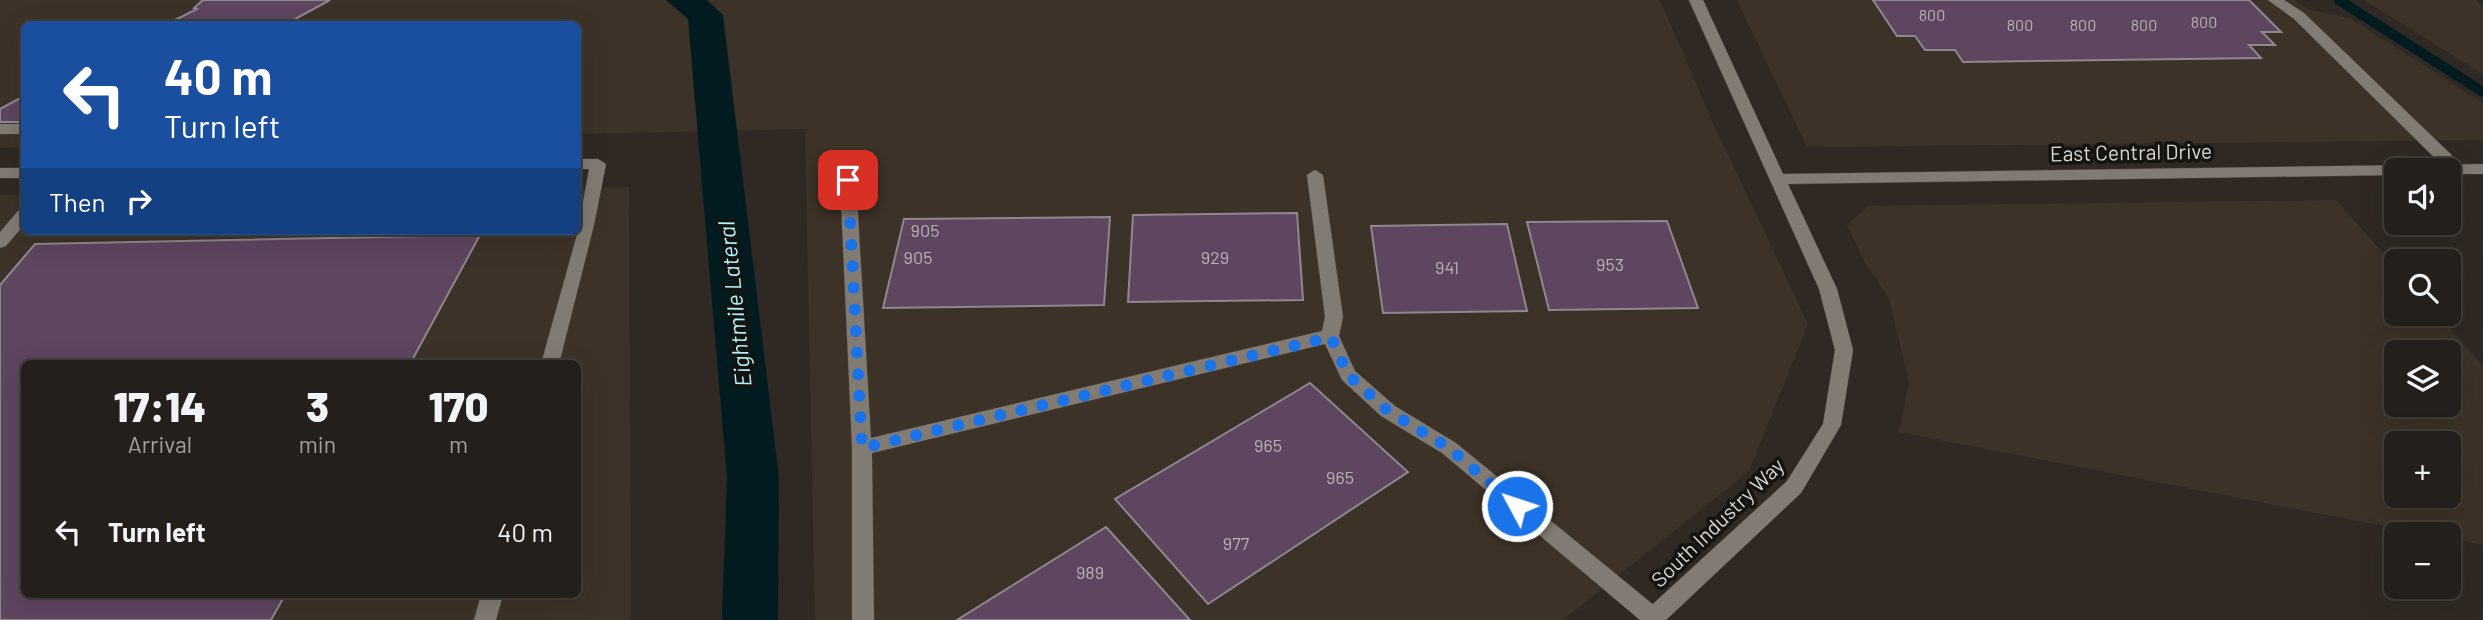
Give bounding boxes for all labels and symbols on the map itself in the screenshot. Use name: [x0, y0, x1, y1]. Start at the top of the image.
house number: 800: [1919, 5, 1945, 24]
house number: 800: [2191, 12, 2217, 31]
house number: 800: [2007, 15, 2033, 34]
house number: 800: [2070, 15, 2096, 34]
house number: 800: [2131, 15, 2157, 34]
street label: East Central Drive: [2050, 138, 2212, 165]
pin: [818, 150, 878, 210]
house number: 905: [911, 219, 939, 241]
water label: Eightmile Lateral: [711, 220, 757, 388]
house number: 905: [904, 246, 932, 268]
house number: 929: [1201, 246, 1229, 268]
house number: 953: [1596, 253, 1624, 275]
house number: 941: [1435, 256, 1459, 278]
house number: 965: [1254, 434, 1282, 456]
street label: South Industry Way: [1645, 452, 1789, 592]
house number: 965: [1326, 466, 1354, 488]
position arrow: [1480, 469, 1554, 543]
house number: 977: [1223, 532, 1250, 554]
house number: 989: [1076, 561, 1104, 583]

